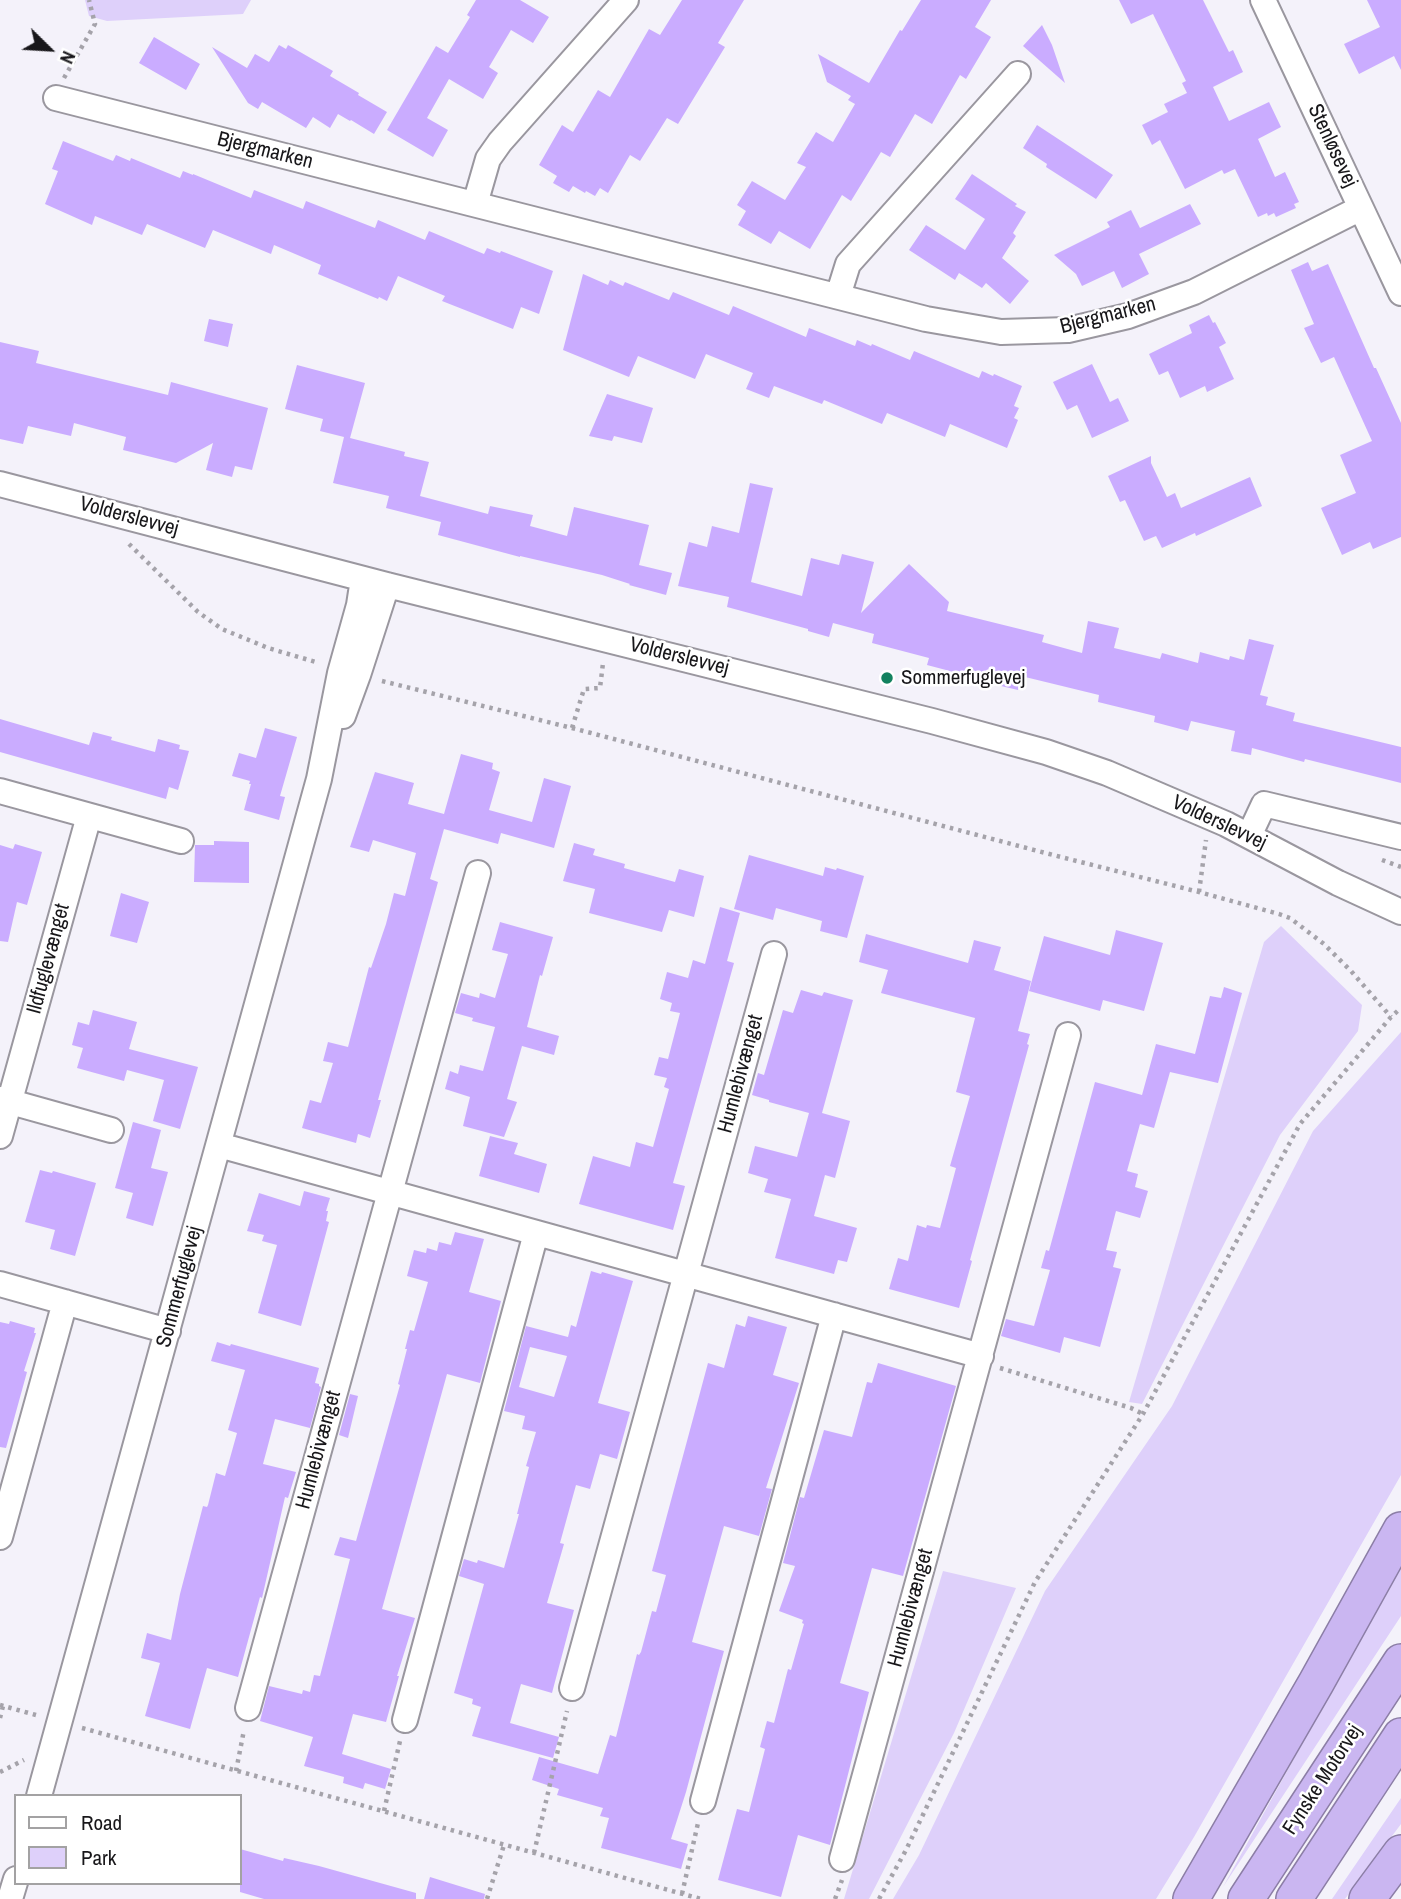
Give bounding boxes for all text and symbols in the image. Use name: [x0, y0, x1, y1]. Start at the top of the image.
north arrow: [14, 14, 84, 84]
text: N: [54, 47, 82, 68]
street label: Stenløsevej: [1302, 100, 1362, 192]
street label: Bjergmarken: [215, 127, 315, 175]
street label: Bjergmarken: [1058, 292, 1158, 340]
street label: Volderslevvej: [77, 492, 181, 542]
street label: Volderslevvej: [627, 633, 731, 681]
place label: Sommerfuglevej: [901, 665, 1025, 691]
marker: Sommerfuglevej: [879, 670, 895, 686]
street label: Volderslevvej: [1168, 790, 1270, 856]
street label: Ildfuglevænget: [22, 901, 76, 1017]
street label: Humlebivænget: [713, 1012, 769, 1136]
street label: Sommerfuglevej: [152, 1224, 208, 1350]
street label: Humlebivænget: [291, 1388, 347, 1512]
street label: Humlebivænget: [883, 1546, 939, 1670]
street label: Fynske Motorvej: [1278, 1720, 1368, 1840]
legend: [14, 1794, 242, 1885]
text: Road: [81, 1808, 122, 1837]
text: Park: [81, 1843, 116, 1872]

